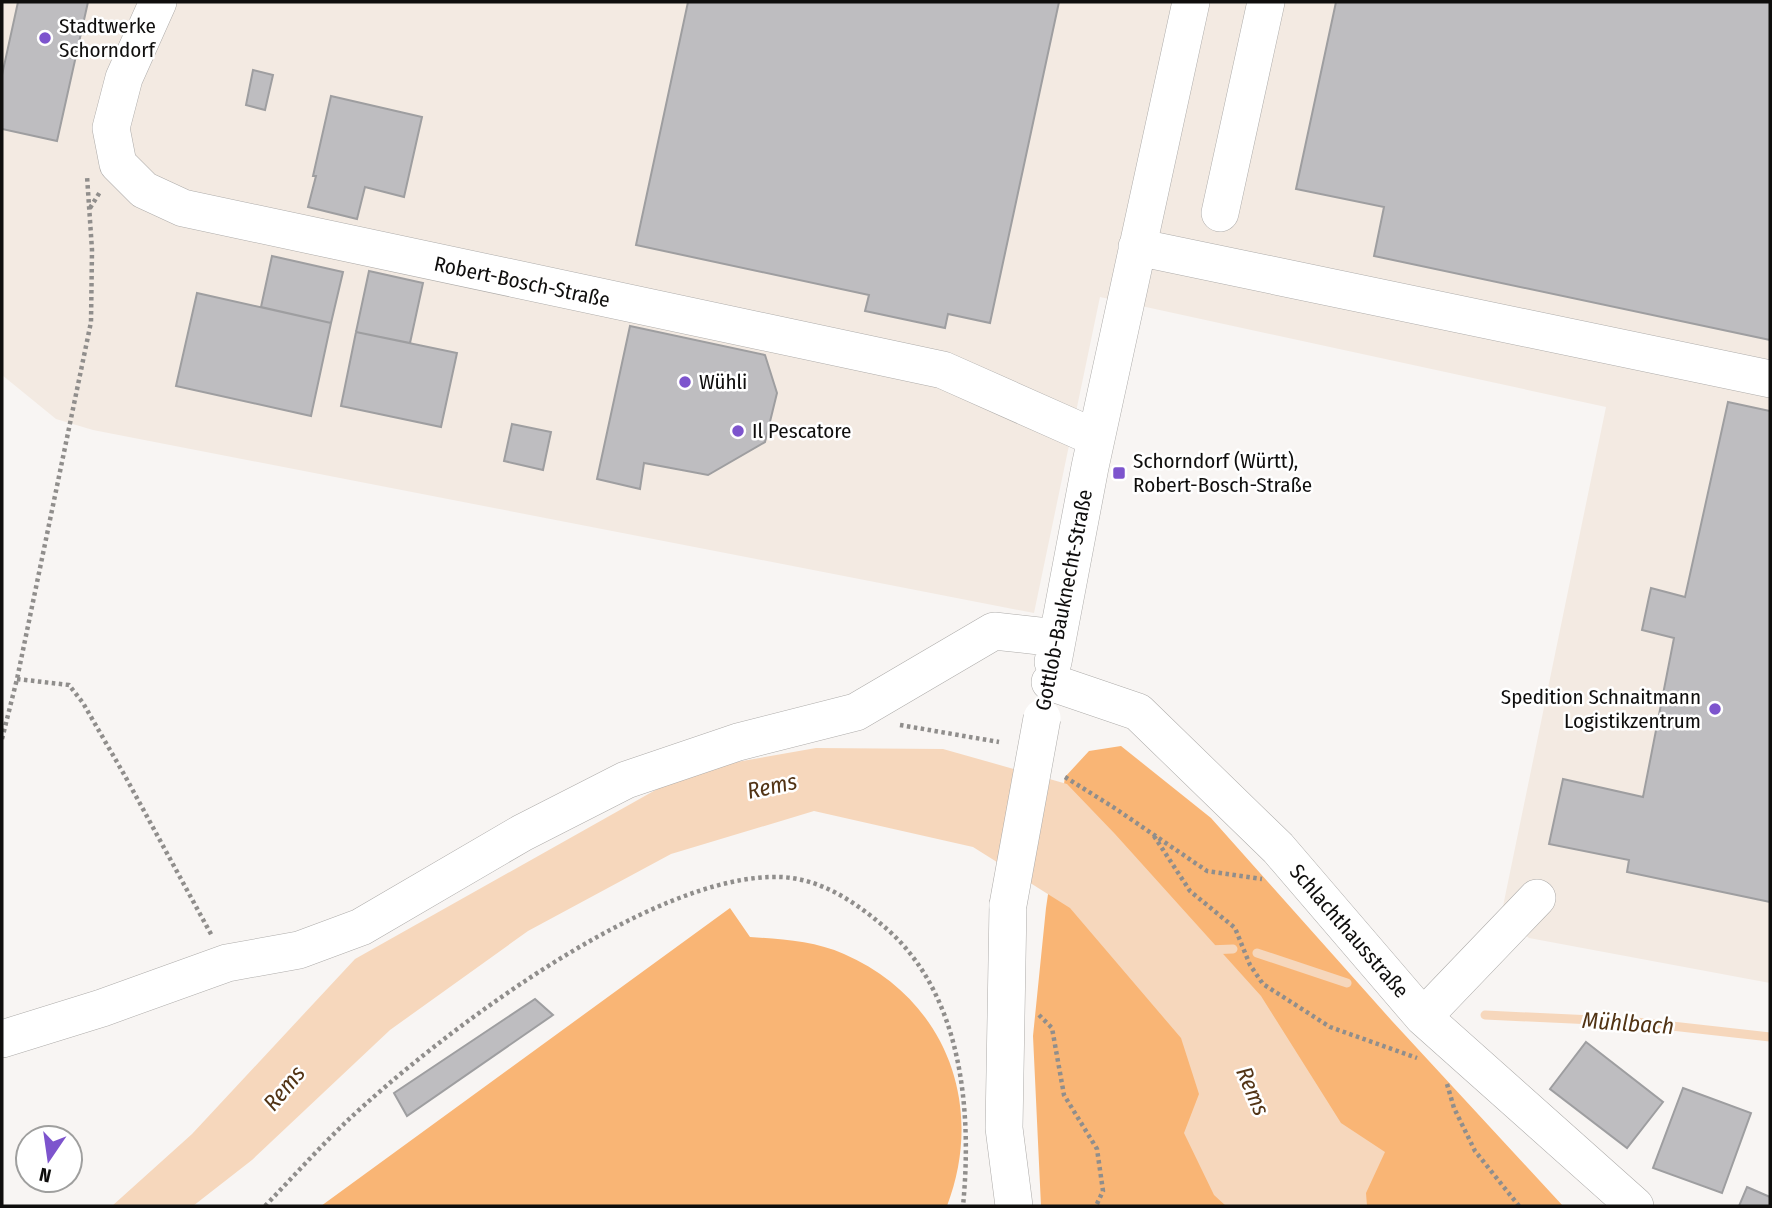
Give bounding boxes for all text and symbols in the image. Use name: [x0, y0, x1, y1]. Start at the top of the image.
place label: Stadtwerke Schorndorf: [59, 13, 157, 63]
marker: Stadtwerke Schorndorf: [37, 30, 53, 46]
street label: Robert-Bosch-Straße: [432, 251, 612, 313]
place label: Wühli: [699, 369, 747, 395]
marker: Wühli: [677, 374, 693, 390]
place label: Il Pescatore: [752, 418, 851, 444]
marker: Il Pescatore: [730, 423, 746, 439]
place label: Schorndorf (Württ), Robert-Bosch-Straße: [1133, 448, 1312, 498]
marker: Schorndorf (Württ), Robert-Bosch-Straße: [1111, 465, 1127, 481]
street label: Gottlob-Bauknecht-Straße: [1030, 487, 1098, 713]
place label: Spedition Schnaitmann Logistikzentrum: [1501, 684, 1701, 734]
marker: Spedition Schnaitmann Logistikzentrum: [1707, 701, 1723, 717]
water label: Rems: [744, 767, 800, 805]
street label: Schlachthausstraße: [1284, 859, 1414, 1003]
water label: Mühlbach: [1581, 1006, 1675, 1040]
water label: Rems: [257, 1060, 311, 1116]
water label: Rems: [1230, 1062, 1276, 1120]
north arrow: [14, 1124, 84, 1194]
text: N: [37, 1163, 53, 1188]

